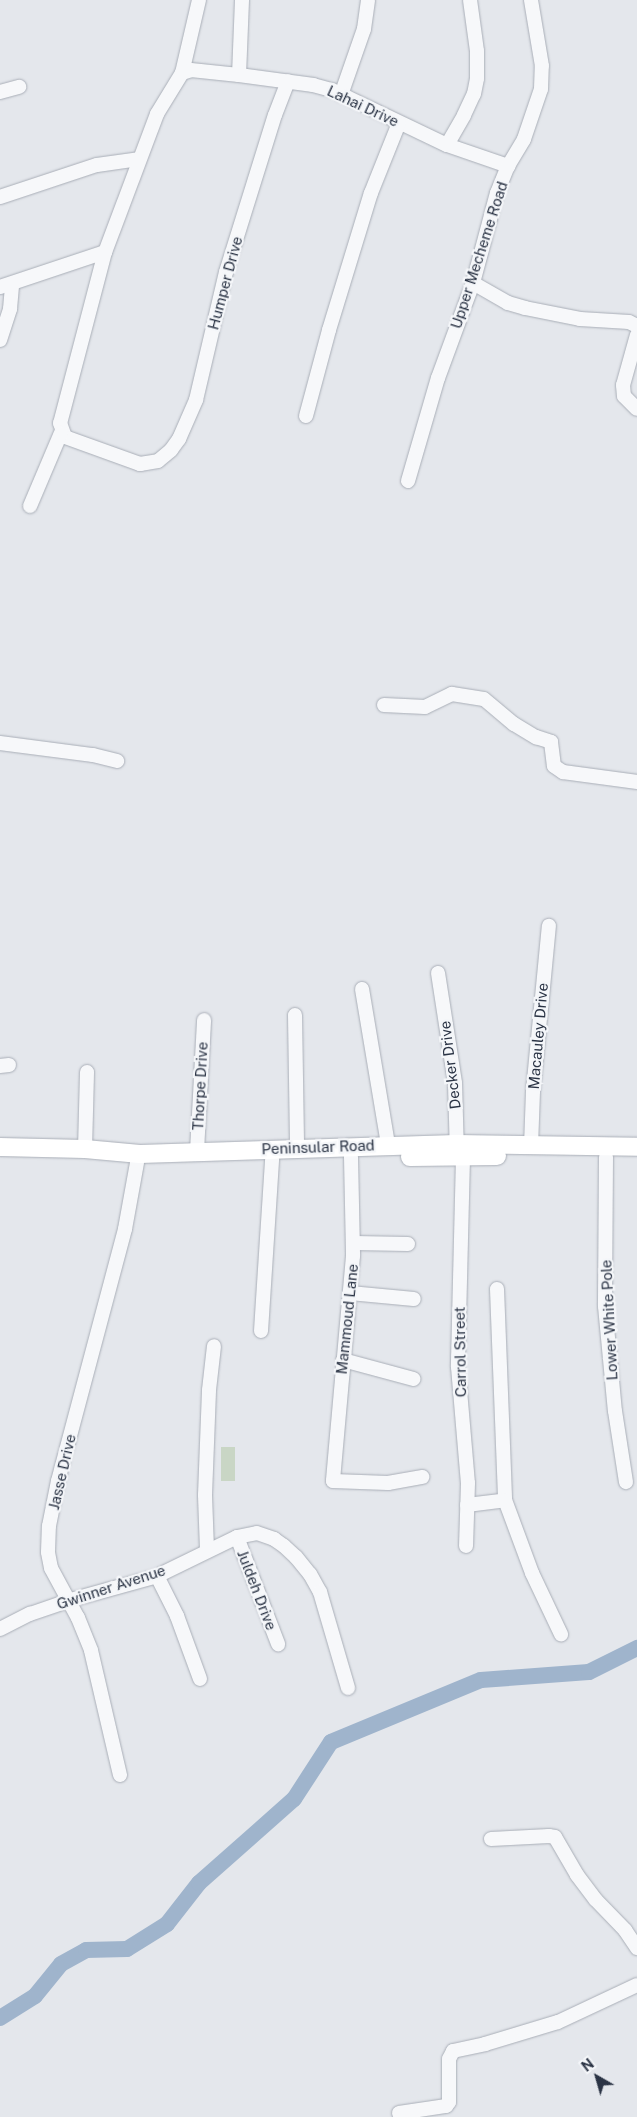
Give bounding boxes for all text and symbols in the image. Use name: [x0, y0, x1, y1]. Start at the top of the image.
street label: Lahai Drive: [324, 82, 402, 130]
street label: Upper Mecheme Road: [447, 179, 511, 331]
street label: Humper Drive: [204, 234, 246, 332]
street label: Macauley Drive: [524, 982, 552, 1090]
street label: Decker Drive: [436, 1020, 464, 1110]
street label: Thorpe Drive: [189, 1041, 211, 1131]
street label: Peninsular Road: [261, 1136, 375, 1158]
street label: Lower White Pole: [597, 1259, 621, 1381]
street label: Mammoud Lane: [332, 1263, 362, 1375]
street label: Carrol Street: [450, 1307, 470, 1397]
street label: Jasse Drive: [45, 1432, 79, 1512]
street label: Juldeh Drive: [233, 1547, 281, 1633]
street label: Gwinner Avenue: [54, 1561, 168, 1613]
north arrow: [572, 2052, 622, 2102]
text: N: [579, 2056, 597, 2075]

